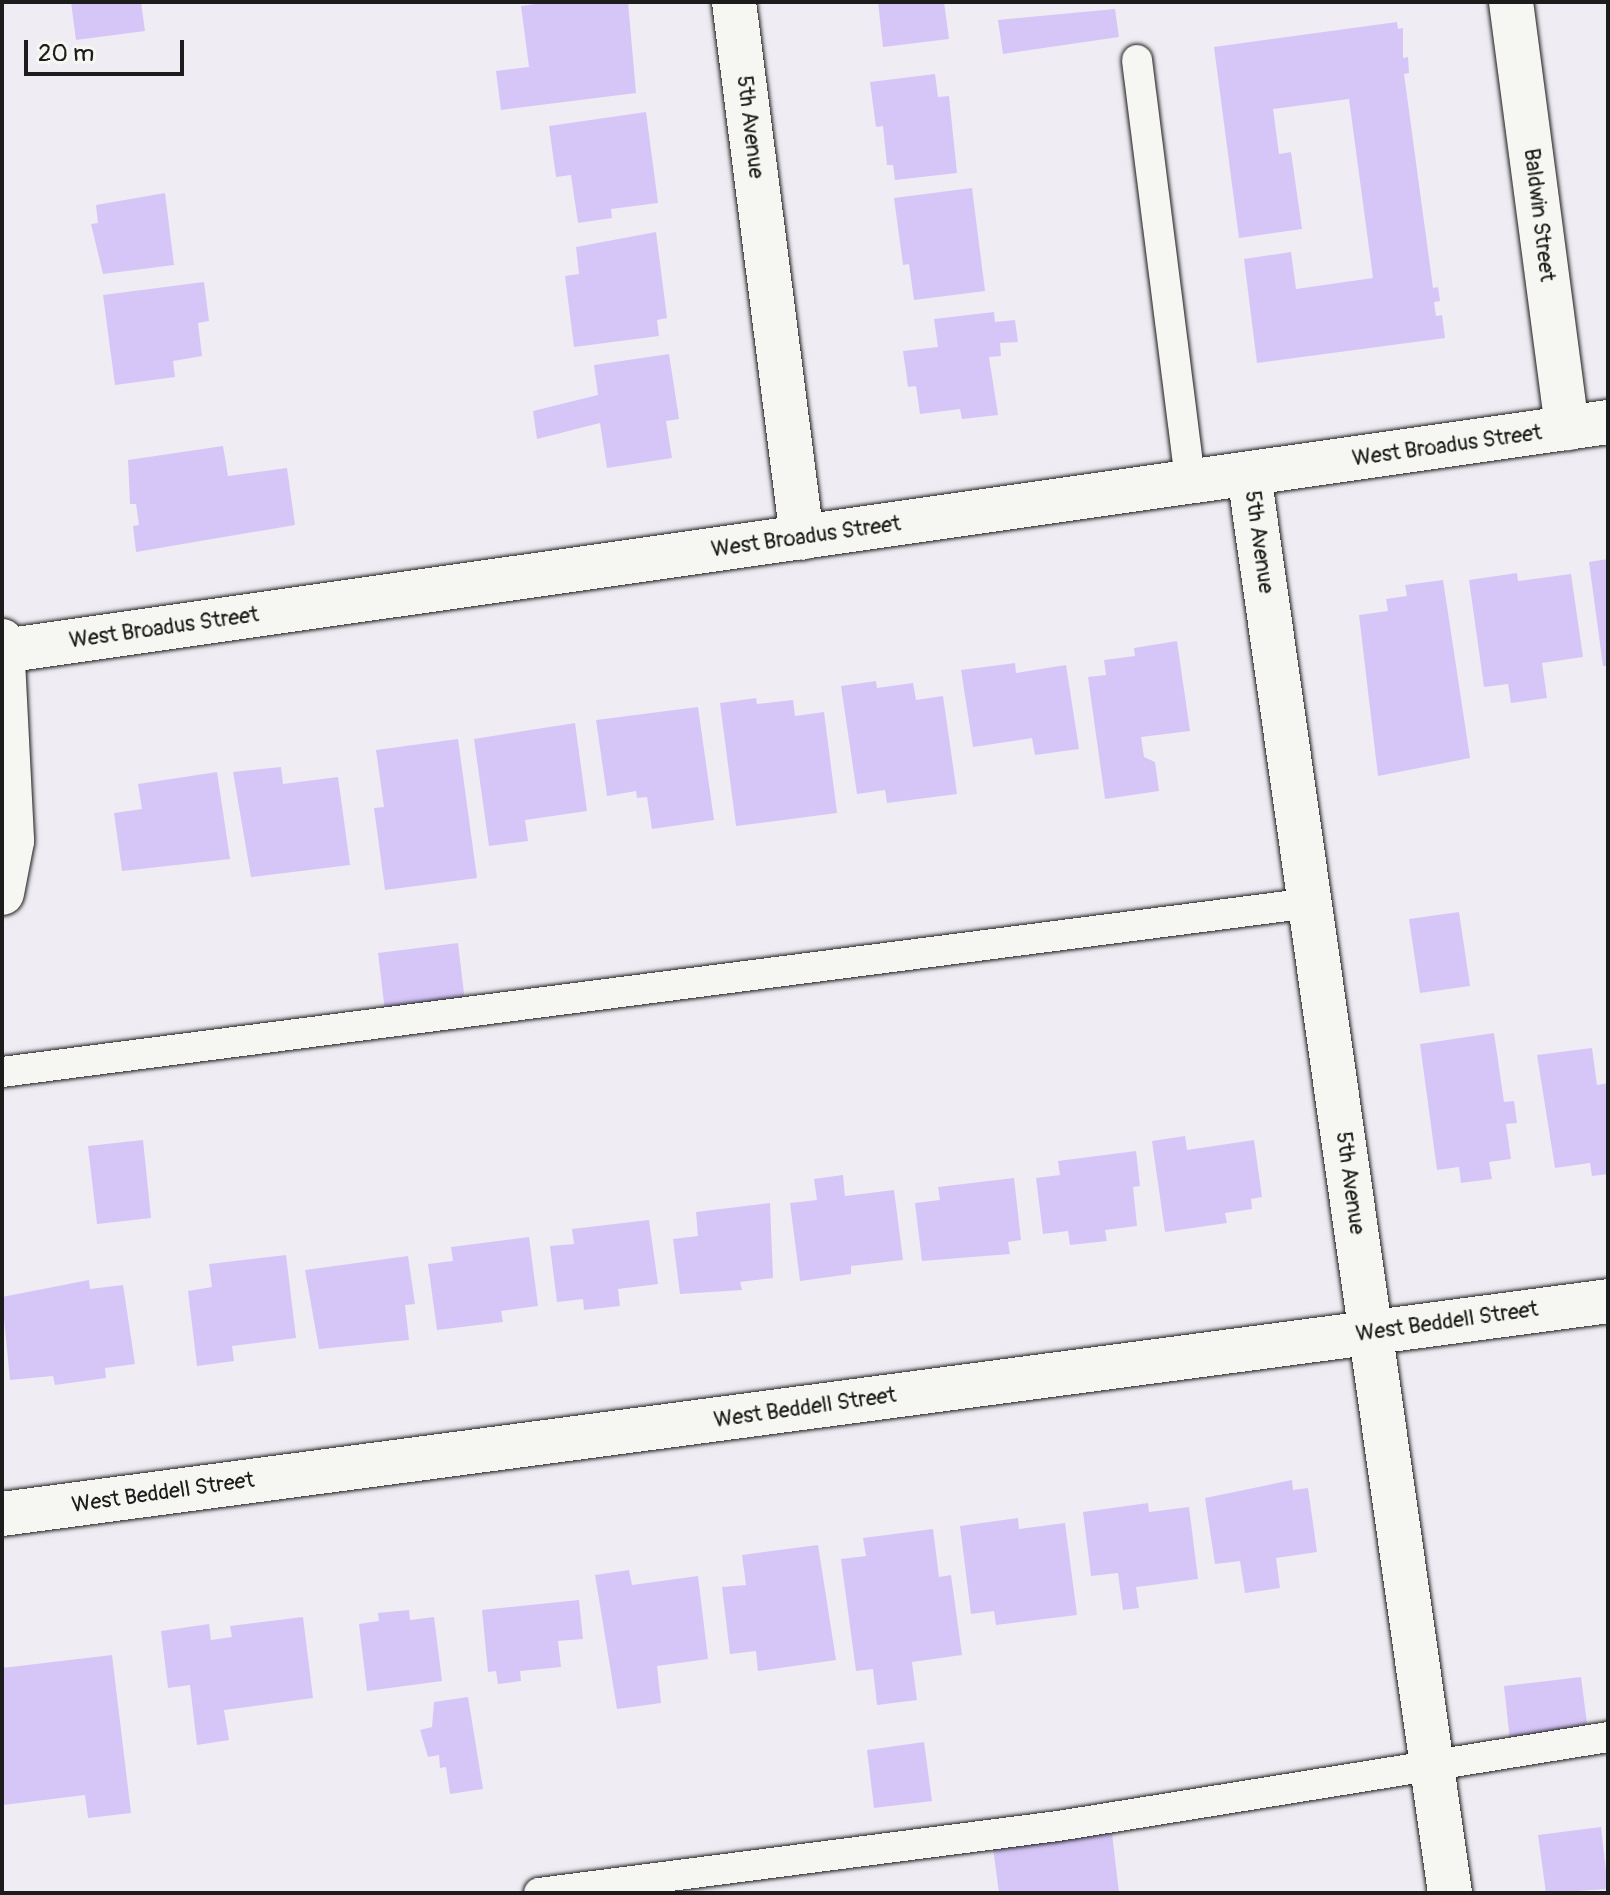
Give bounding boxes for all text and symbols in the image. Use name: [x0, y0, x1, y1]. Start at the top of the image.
scale bar: [28, 24, 188, 74]
text: 20 m: [38, 39, 94, 68]
street label: 5th Avenue: [731, 74, 769, 180]
street label: Baldwin Street: [1518, 147, 1560, 283]
street label: West Broadus Street: [1351, 420, 1543, 472]
street label: 5th Avenue: [1239, 489, 1279, 595]
street label: West Broadus Street: [710, 511, 902, 563]
street label: West Broadus Street: [68, 602, 260, 654]
street label: 5th Avenue: [1330, 1130, 1370, 1236]
street label: West Beddell Street: [1354, 1296, 1540, 1348]
street label: West Beddell Street: [712, 1382, 898, 1434]
street label: West Beddell Street: [70, 1467, 256, 1519]

